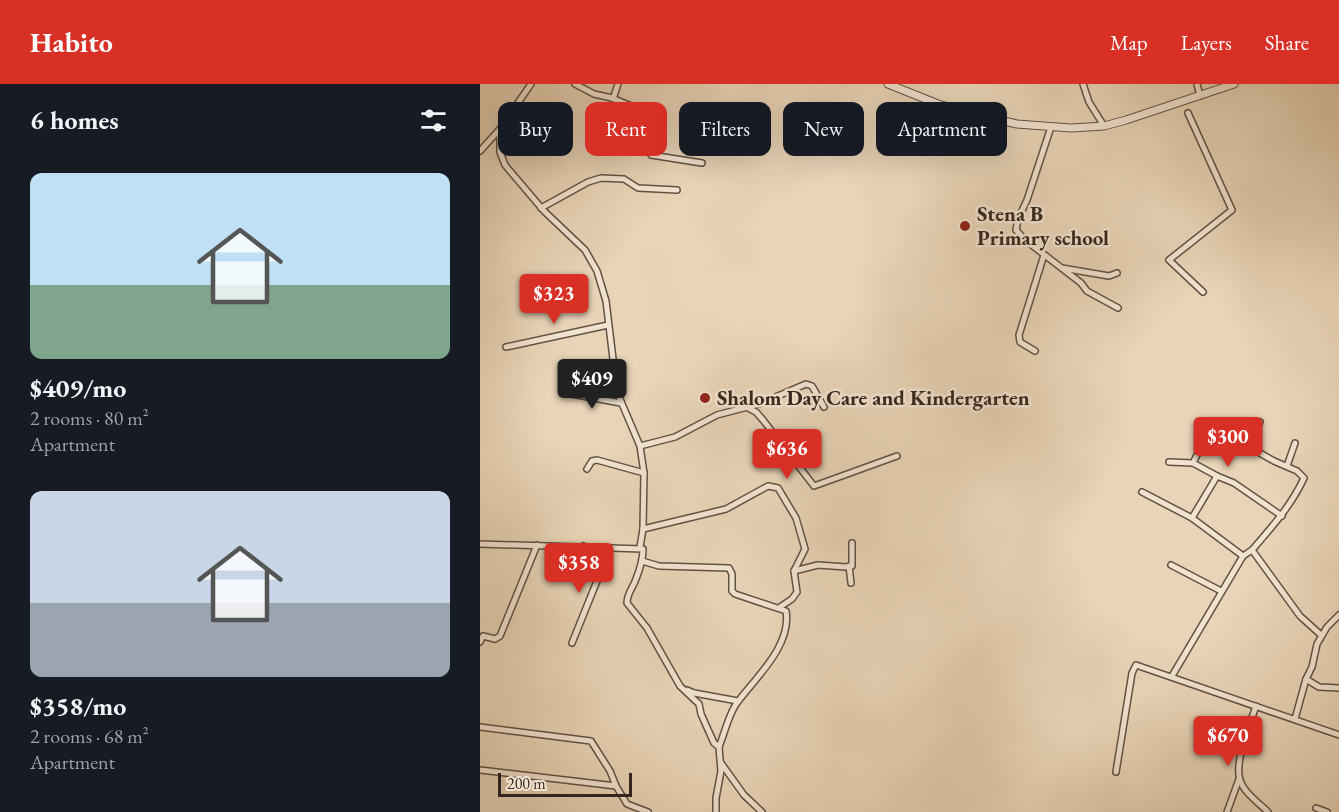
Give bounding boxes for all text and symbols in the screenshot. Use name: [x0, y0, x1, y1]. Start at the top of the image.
text: Habito: [30, 24, 113, 60]
text: Map: [1110, 29, 1148, 56]
text: Layers: [1181, 29, 1232, 56]
text: Share: [1265, 29, 1309, 56]
chip: Buy: [498, 102, 573, 156]
chip: Rent: [585, 102, 667, 156]
chip: Filters: [679, 102, 771, 156]
chip: New: [783, 102, 864, 156]
chip: Apartment: [876, 102, 1007, 156]
text: 6 homes: [30, 103, 119, 137]
icon: filters: [417, 104, 450, 137]
place label: Stena B Primary school: [977, 200, 1109, 251]
icon: home: [186, 212, 294, 320]
marker: Stena B Primary school: [958, 219, 972, 233]
pin: $323: [518, 274, 590, 325]
text: $323: [534, 280, 574, 306]
pin: $409: [556, 359, 628, 410]
text: $409: [572, 365, 612, 391]
text: $409/mo: [30, 371, 126, 405]
place label: Shalom Day Care and Kindergarten: [717, 384, 1030, 411]
marker: Shalom Day Care and Kindergarten: [698, 391, 712, 405]
text: 2 rooms · 80 m²: [30, 405, 149, 431]
pin: $300: [1192, 417, 1264, 468]
text: $300: [1208, 423, 1248, 449]
pin: $636: [751, 429, 823, 480]
text: Apartment: [30, 431, 115, 457]
text: $636: [767, 435, 807, 461]
icon: home: [186, 530, 294, 638]
pin: $358: [543, 543, 615, 594]
text: $358: [559, 549, 599, 575]
text: $358/mo: [30, 689, 126, 723]
pin: $670: [1192, 716, 1264, 767]
text: $670: [1208, 722, 1248, 748]
text: 2 rooms · 68 m²: [30, 723, 149, 749]
text: Apartment: [30, 749, 115, 775]
scale bar: [498, 770, 632, 798]
text: 200 m: [507, 773, 546, 794]

